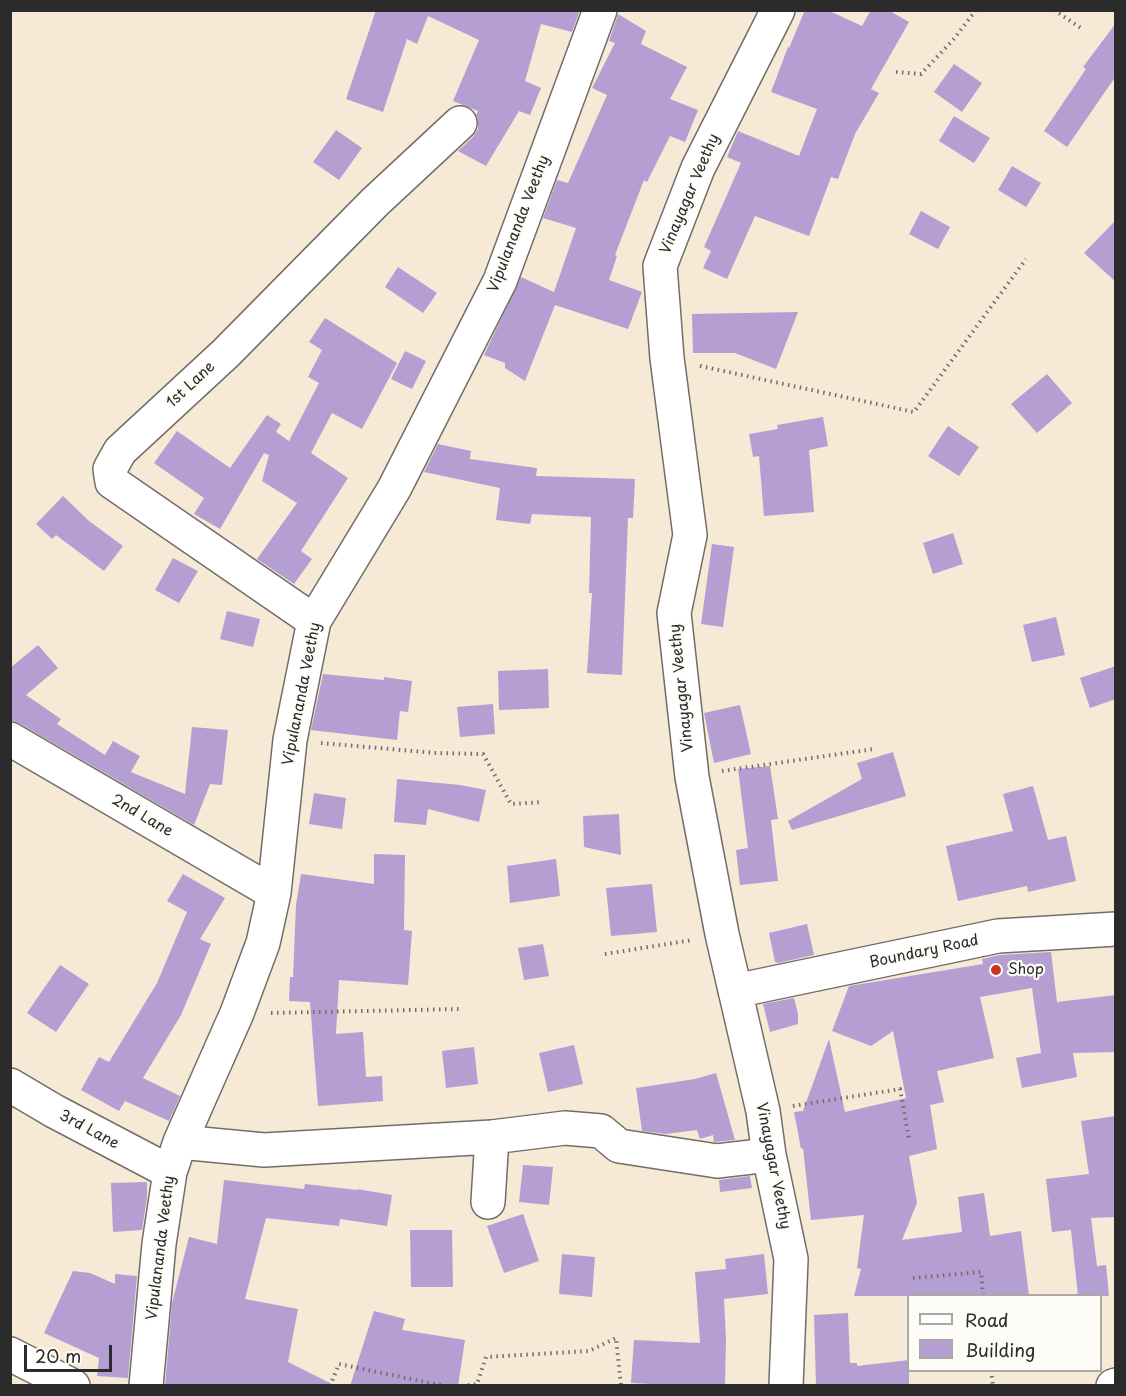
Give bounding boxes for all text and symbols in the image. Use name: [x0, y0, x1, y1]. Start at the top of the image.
street label: Vinayagar Veethy: [657, 131, 723, 257]
street label: Vipulananda Veethy: [485, 153, 553, 295]
street label: 1st Lane: [163, 358, 219, 412]
street label: Vipulananda Veethy: [279, 621, 325, 767]
street label: Vinayagar Veethy: [666, 623, 698, 753]
street label: 2nd Lane: [108, 791, 176, 841]
street label: Boundary Road: [868, 932, 980, 972]
place label: Shop: [1008, 961, 1044, 979]
marker: Shop: [989, 963, 1003, 977]
street label: Vinayagar Veethy: [752, 1101, 794, 1231]
street label: 3rd Lane: [56, 1107, 122, 1153]
street label: Vipulananda Veethy: [143, 1175, 179, 1321]
legend: [907, 1294, 1102, 1372]
text: Road: [965, 1306, 1009, 1333]
scale bar: [27, 1333, 116, 1371]
text: Building: [965, 1336, 1035, 1363]
text: 20 m: [35, 1342, 81, 1369]

